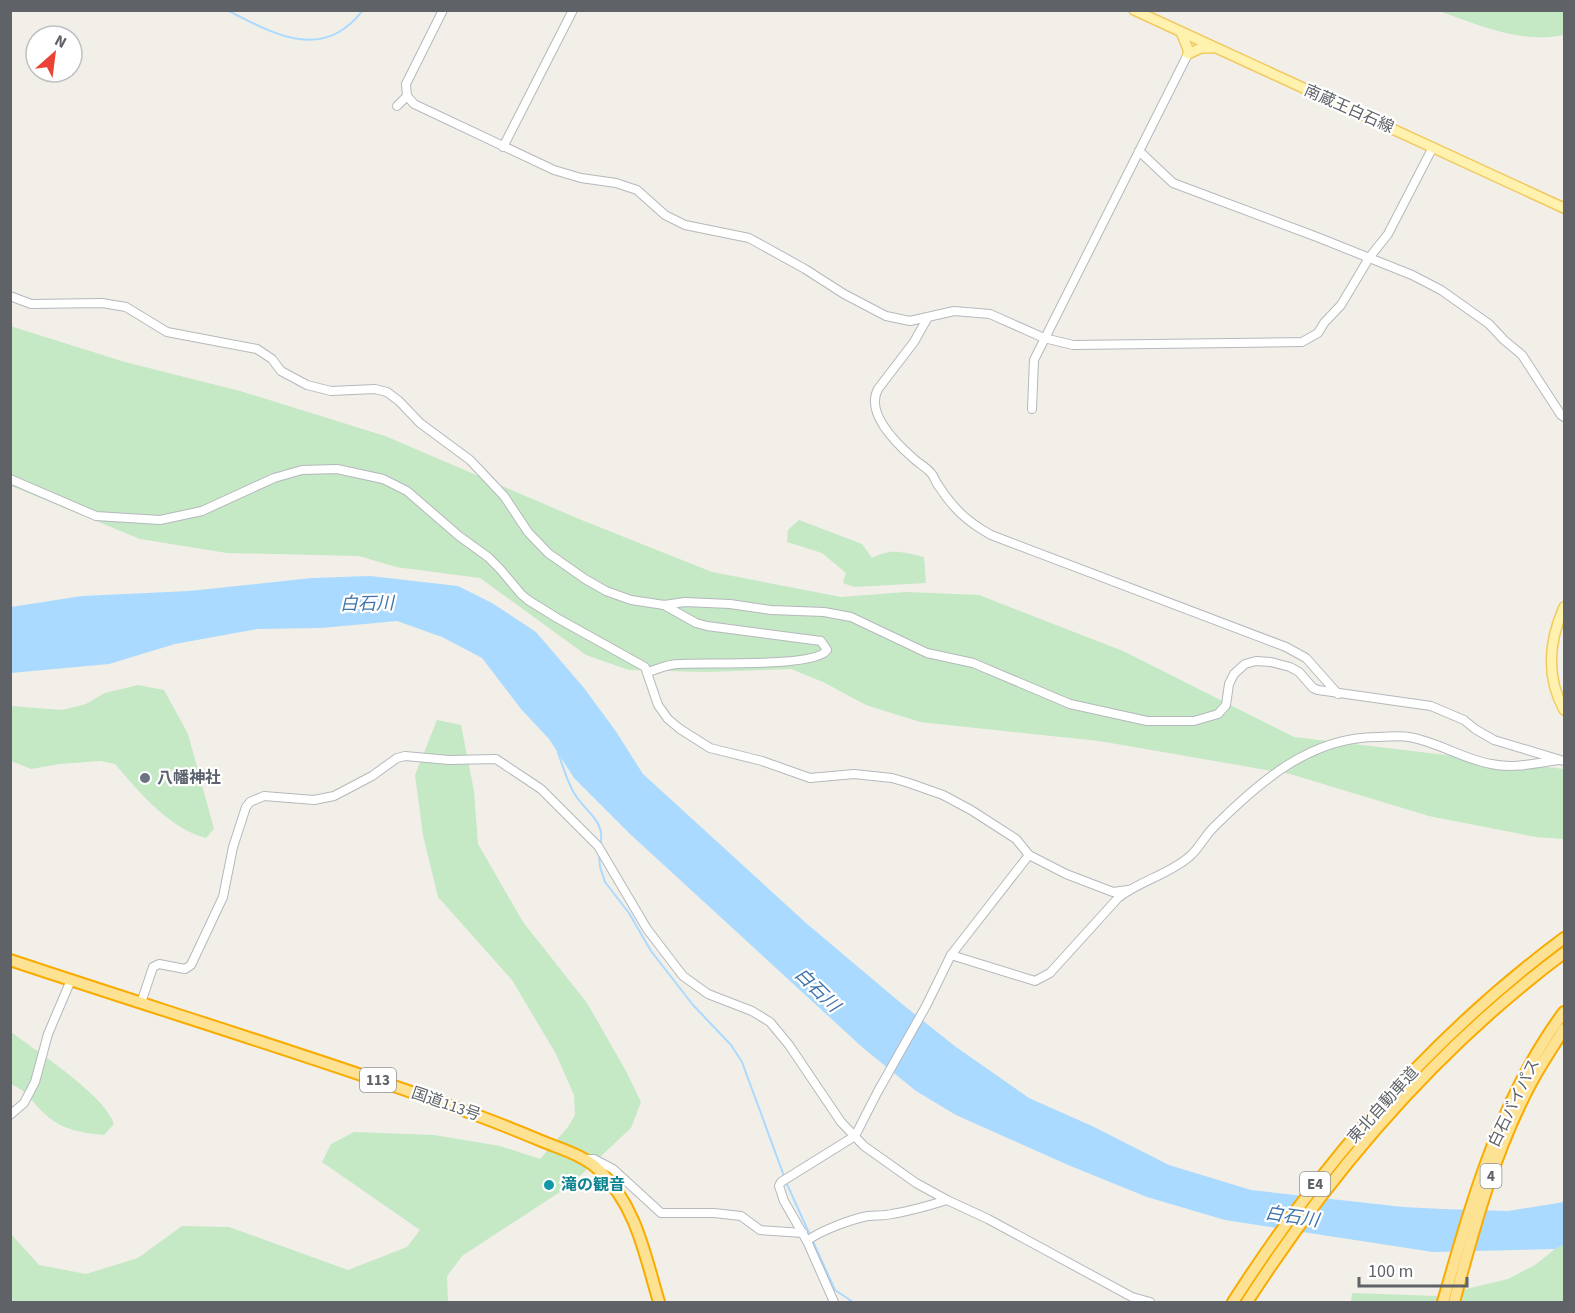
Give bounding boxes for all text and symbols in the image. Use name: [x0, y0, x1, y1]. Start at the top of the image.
north arrow: [24, 24, 84, 84]
text: N: [51, 29, 70, 54]
street label: 南蔵王白石線: [1301, 79, 1397, 139]
water label: 白石川: [340, 591, 396, 617]
place label: 八幡神社: [157, 767, 221, 789]
marker: 八幡神社: [138, 771, 152, 785]
water label: 白石川: [789, 962, 847, 1019]
street label: 白石バイパス: [1483, 1055, 1545, 1151]
street label: 東北自動車道: [1343, 1062, 1423, 1148]
road number: 113: [360, 1068, 396, 1092]
street label: 国道113号: [408, 1082, 484, 1126]
road number: 4: [1480, 1164, 1502, 1188]
road number: E4: [1300, 1172, 1330, 1196]
place label: 滝の観音: [561, 1174, 625, 1196]
marker: 滝の観音: [542, 1178, 556, 1192]
water label: 白石川: [1263, 1200, 1323, 1234]
scale bar: [1359, 1250, 1467, 1288]
text: 100 m: [1368, 1259, 1413, 1284]

